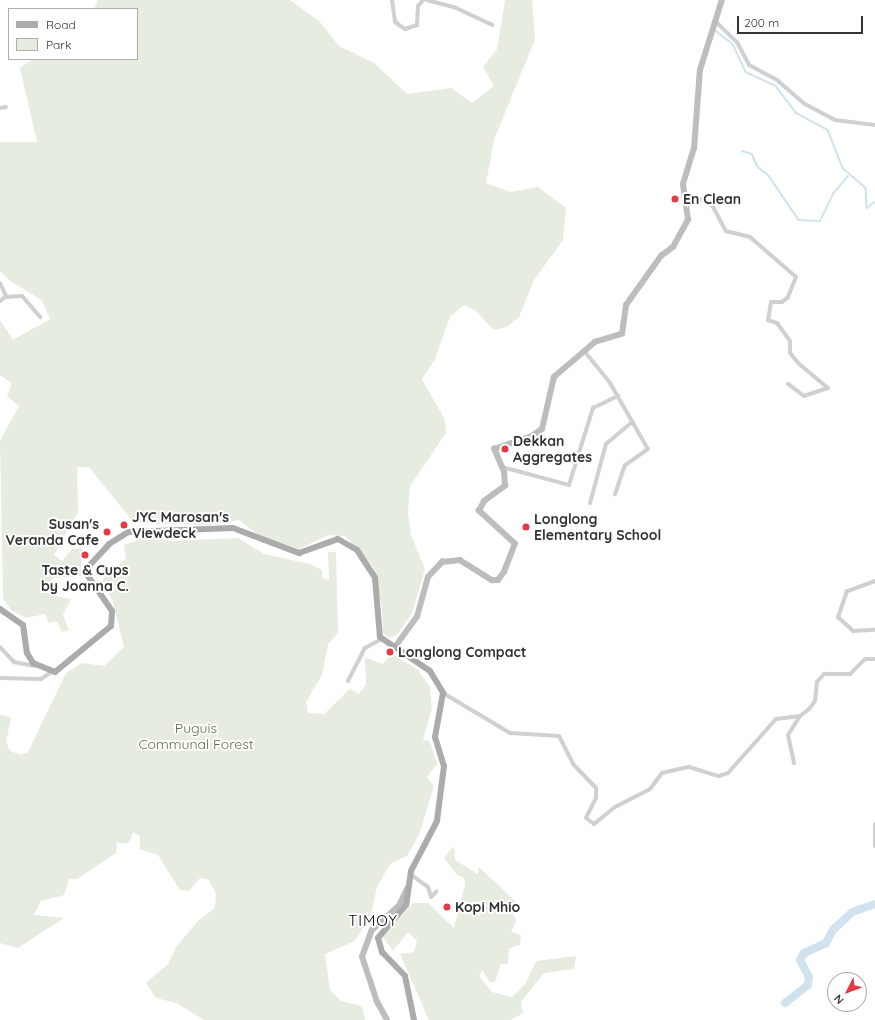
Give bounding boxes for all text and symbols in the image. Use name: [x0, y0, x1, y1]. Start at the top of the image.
legend: [8, 8, 138, 60]
scale bar: [739, 8, 865, 34]
text: 200 m: [744, 15, 779, 30]
text: Road: [46, 17, 76, 32]
text: Park: [46, 37, 71, 52]
place label: En Clean: [683, 191, 741, 207]
marker: En Clean: [670, 194, 680, 204]
place label: Dekkan Aggregates: [513, 433, 592, 466]
marker: Dekkan Aggregates: [500, 444, 510, 454]
place label: JYC Marosan's Viewdeck: [132, 509, 229, 542]
place label: Longlong Elementary School: [534, 511, 661, 544]
place label: Susan's Veranda Cafe: [5, 516, 99, 548]
marker: JYC Marosan's Viewdeck: [119, 520, 129, 530]
marker: Longlong Elementary School: [521, 522, 531, 532]
marker: Susan's Veranda Cafe: [102, 527, 112, 537]
marker: Taste & Cups by Joanna C.: [80, 550, 90, 560]
place label: Taste & Cups by Joanna C.: [41, 562, 129, 594]
place label: Longlong Compact: [398, 644, 526, 660]
marker: Longlong Compact: [385, 647, 395, 657]
park label: Puguis Communal Forest: [138, 720, 254, 752]
place label: Kopi Mhio: [455, 899, 520, 915]
marker: Kopi Mhio: [442, 902, 452, 912]
district label: TIMOY: [348, 912, 398, 930]
north arrow: [827, 972, 867, 1012]
text: N: [831, 992, 847, 1007]

